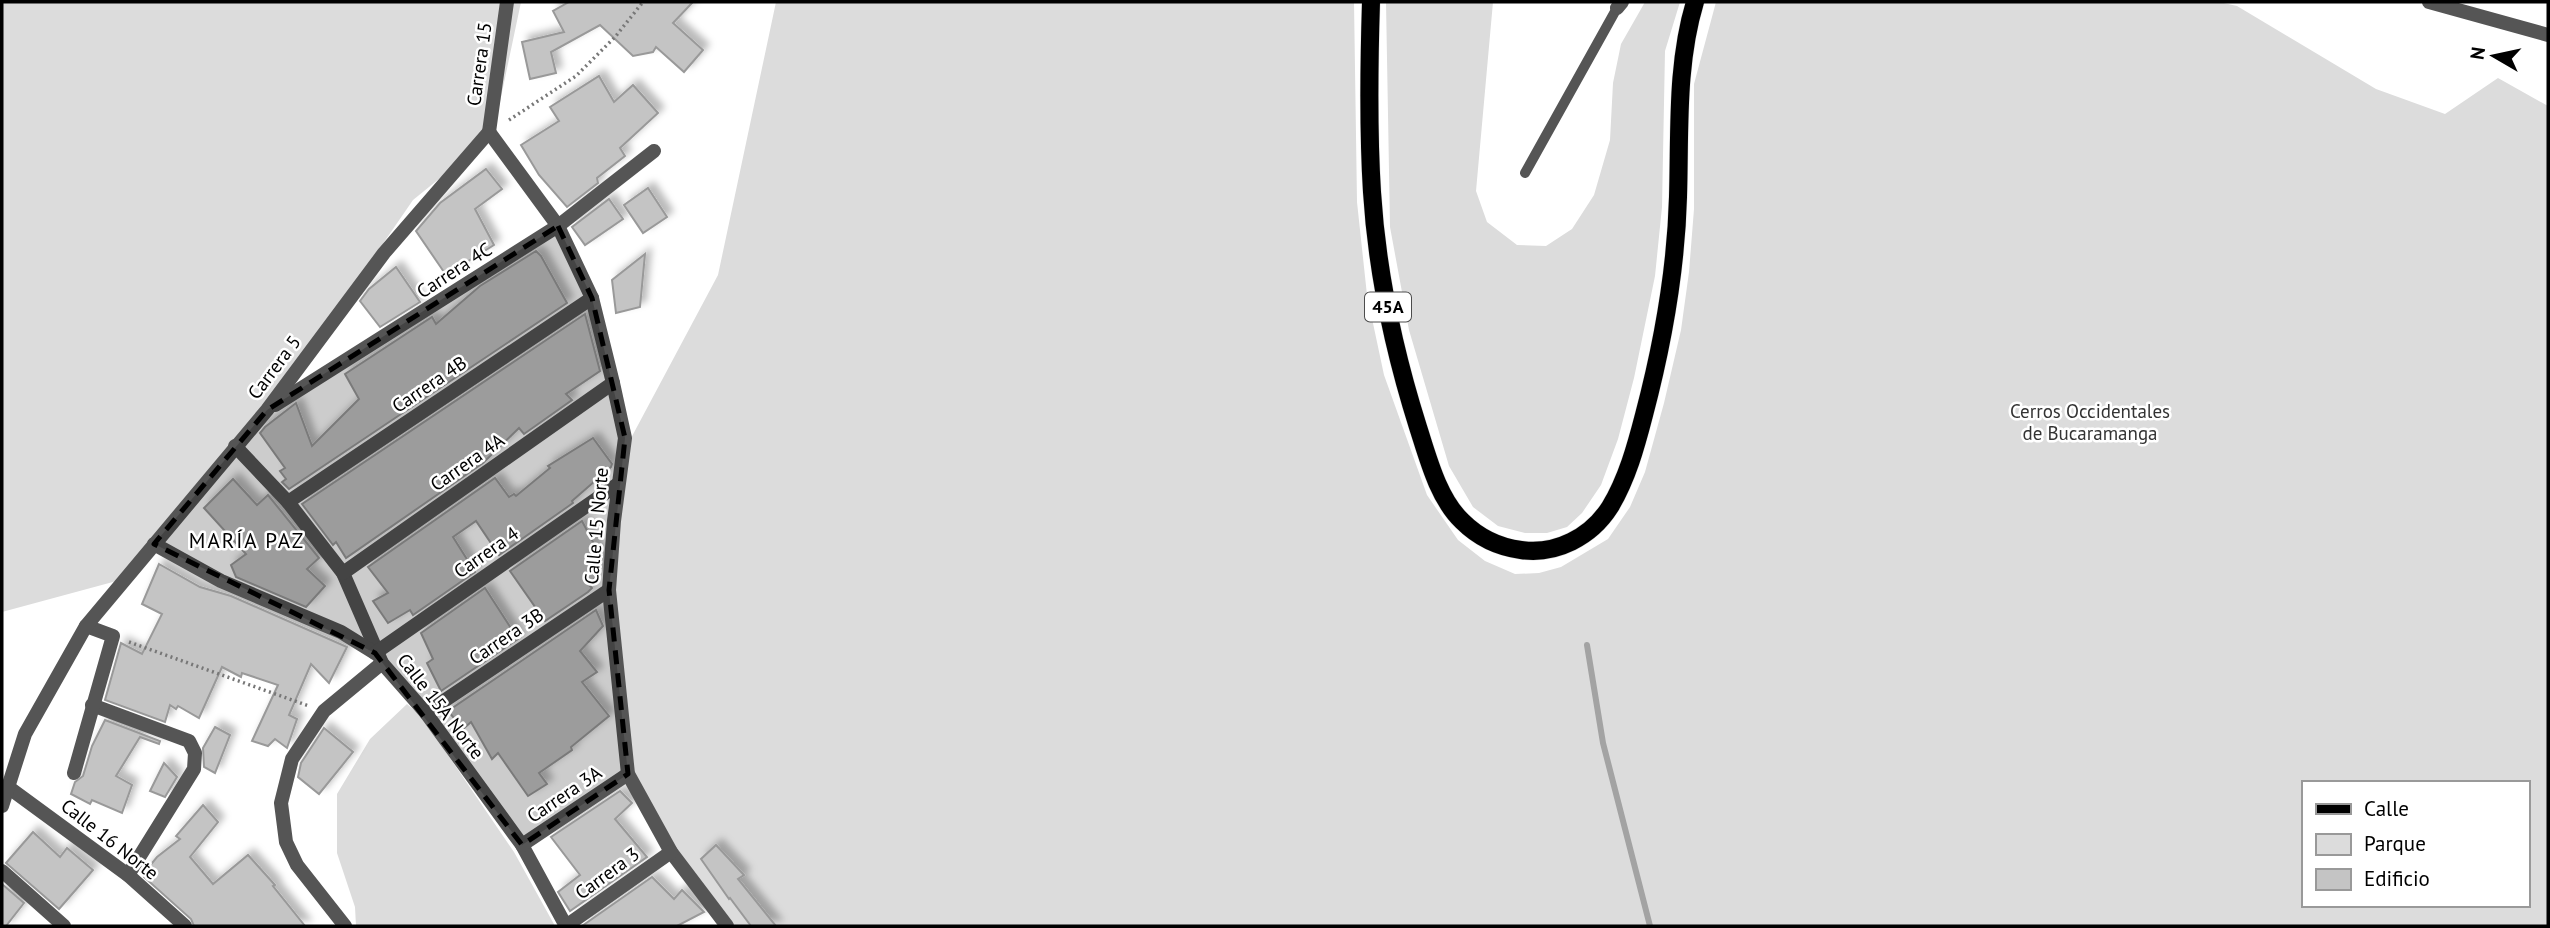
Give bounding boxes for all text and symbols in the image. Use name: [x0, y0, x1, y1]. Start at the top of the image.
street label: Carrera 15: [461, 21, 497, 107]
north arrow: [2459, 21, 2529, 91]
text: N: [2464, 45, 2490, 61]
street label: Carrera 4C: [412, 237, 496, 303]
road number: 45A: [1365, 292, 1411, 321]
street label: Carrera 5: [242, 330, 306, 404]
street label: Carrera 4B: [387, 350, 471, 418]
park label: Cerros Occidentales de Bucaramanga: [2010, 399, 2170, 445]
street label: Carrera 4A: [425, 428, 509, 496]
street label: Calle 15 Norte: [579, 466, 613, 586]
street label: Carrera 4: [449, 521, 523, 583]
district label: MARÍA PAZ: [189, 527, 305, 554]
street label: Carrera 3B: [464, 602, 548, 670]
street label: Calle 15A Norte: [392, 648, 490, 764]
street label: Carrera 3A: [522, 760, 606, 828]
legend: [2302, 781, 2529, 907]
street label: Calle 16 Norte: [56, 793, 164, 885]
text: Calle: [2364, 795, 2409, 822]
text: Parque: [2364, 830, 2426, 857]
street label: Carrera 3: [570, 842, 644, 904]
text: Edificio: [2364, 865, 2430, 892]

